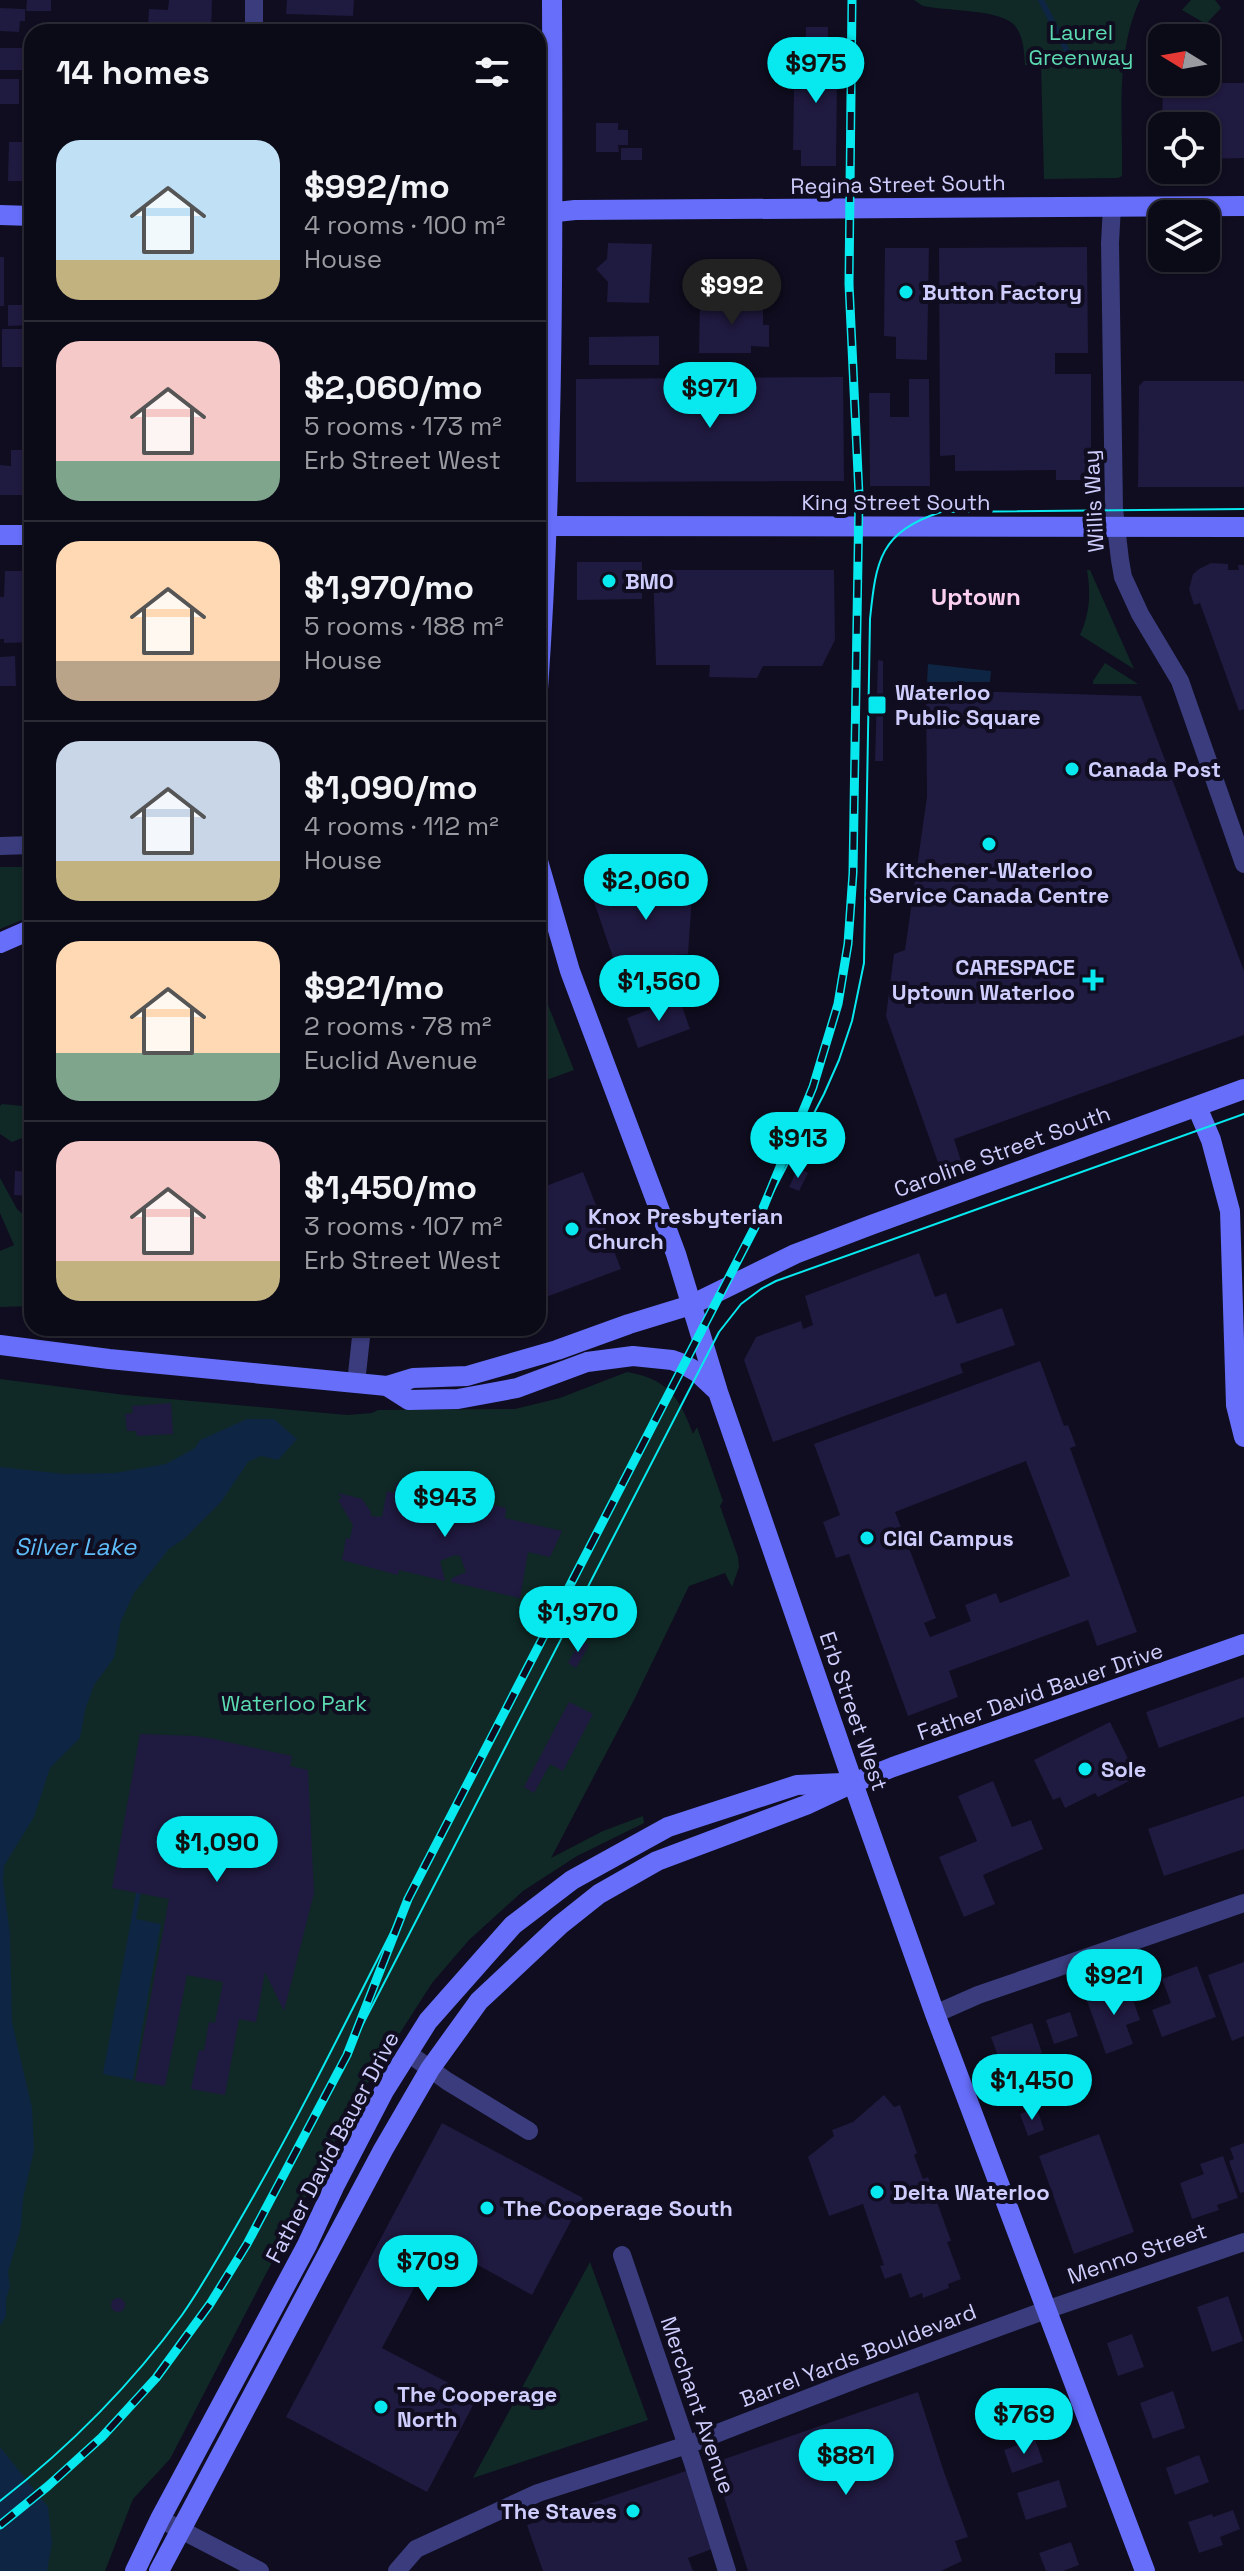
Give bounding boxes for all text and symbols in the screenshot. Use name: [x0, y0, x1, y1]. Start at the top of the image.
park label: Laurel Greenway: [1028, 18, 1134, 71]
north arrow: [1148, 24, 1220, 96]
map controls: [1148, 24, 1220, 272]
pin: $975: [769, 37, 863, 105]
text: $975: [785, 46, 847, 80]
icon: filters: [470, 50, 514, 94]
text: 14 homes: [56, 51, 210, 94]
button: locate: [1148, 112, 1220, 184]
text: $992/mo: [304, 165, 450, 208]
street label: Regina Street South: [790, 168, 1006, 200]
icon: home: [120, 172, 216, 268]
button: layers: [1148, 200, 1220, 272]
text: 4 rooms · 100 m²: [304, 208, 505, 242]
text: House: [304, 242, 382, 276]
pin: $992: [685, 259, 779, 327]
text: $992: [700, 268, 764, 302]
place label: Button Factory: [922, 278, 1082, 306]
marker: Button Factory: [897, 283, 915, 301]
pin: $971: [663, 362, 757, 430]
text: $2,060/mo: [304, 366, 483, 409]
text: $971: [681, 371, 739, 405]
icon: home: [120, 373, 216, 469]
text: 5 rooms · 173 m²: [304, 409, 502, 443]
text: Erb Street West: [304, 443, 501, 477]
street label: Willis Way: [1076, 449, 1110, 553]
street label: King Street South: [801, 488, 991, 516]
text: $1,970/mo: [304, 566, 474, 609]
place label: BMO: [625, 567, 674, 595]
marker: BMO: [600, 572, 618, 590]
icon: home: [120, 573, 216, 669]
district label: Uptown: [931, 581, 1021, 612]
text: 5 rooms · 188 m²: [304, 609, 504, 643]
text: House: [304, 643, 382, 677]
place label: Waterloo Public Square: [895, 678, 1041, 731]
marker: Waterloo Public Square: [866, 694, 888, 716]
place label: Canada Post: [1088, 755, 1221, 783]
marker: Canada Post: [1063, 760, 1081, 778]
text: $1,090/mo: [304, 766, 478, 809]
icon: home: [120, 773, 216, 869]
text: 4 rooms · 112 m²: [304, 809, 499, 843]
marker: Kitchener-Waterloo Service Canada Centre: [980, 835, 998, 853]
text: House: [304, 843, 382, 877]
pin: $2,060: [581, 854, 711, 922]
place label: Kitchener-Waterloo Service Canada Centre: [869, 856, 1109, 909]
text: $2,060: [602, 863, 690, 897]
place label: CARESPACE Uptown Waterloo: [892, 953, 1075, 1006]
pin: $1,560: [594, 955, 724, 1023]
text: $1,560: [617, 964, 701, 998]
text: $921/mo: [304, 966, 444, 1009]
marker: CARESPACE Uptown Waterloo: [1082, 969, 1104, 991]
icon: home: [120, 973, 216, 1069]
text: 2 rooms · 78 m²: [304, 1009, 491, 1043]
text: Euclid Avenue: [304, 1043, 478, 1077]
street label: Caroline Street South: [890, 1099, 1114, 1203]
pin: $913: [751, 1112, 845, 1180]
text: $913: [768, 1121, 828, 1155]
text: $1,450/mo: [304, 1166, 477, 1209]
icon: home: [120, 1173, 216, 1269]
place label: Knox Presbyterian Church: [588, 1202, 783, 1255]
text: 3 rooms · 107 m²: [304, 1209, 502, 1243]
marker: Knox Presbyterian Church: [563, 1220, 581, 1238]
text: Erb Street West: [304, 1243, 501, 1277]
pin: $943: [398, 1471, 492, 1539]
text: $943: [413, 1480, 477, 1514]
place label: CIGI Campus: [883, 1524, 1014, 1552]
marker: CIGI Campus: [858, 1529, 876, 1547]
water label: Silver Lake: [14, 1531, 137, 1562]
pin: $1,970: [513, 1586, 643, 1654]
text: $1,970: [537, 1595, 619, 1629]
street label: Erb Street West: [814, 1628, 894, 1794]
street label: Father David Bauer Drive: [913, 1636, 1167, 1746]
park label: Waterloo Park: [221, 1689, 367, 1717]
place label: Sole: [1101, 1755, 1146, 1783]
marker: Sole: [1076, 1760, 1094, 1778]
pin: $1,090: [152, 1816, 282, 1884]
text: $1,090: [175, 1825, 259, 1859]
pin: $921: [1067, 1949, 1161, 2017]
text: $921: [1084, 1958, 1144, 1992]
street label: Father David Bauer Drive: [259, 2027, 405, 2267]
pin: $1,450: [967, 2054, 1097, 2122]
text: $1,450: [990, 2063, 1074, 2097]
place label: Delta Waterloo: [893, 2178, 1050, 2206]
marker: Delta Waterloo: [868, 2183, 886, 2201]
place label: The Cooperage South: [503, 2194, 733, 2222]
marker: The Cooperage South: [478, 2199, 496, 2217]
street label: Menno Street: [1064, 2216, 1210, 2290]
pin: $709: [381, 2235, 475, 2303]
text: $709: [397, 2244, 459, 2278]
street label: Barrel Yards Bouldevard: [736, 2297, 980, 2413]
street label: Merchant Avenue: [655, 2313, 741, 2497]
place label: The Cooperage North: [397, 2380, 557, 2433]
pin: $769: [977, 2388, 1071, 2456]
text: $769: [993, 2397, 1055, 2431]
marker: The Cooperage North: [372, 2398, 390, 2416]
pin: $881: [799, 2429, 893, 2497]
text: $881: [817, 2438, 875, 2472]
place label: The Staves: [501, 2497, 617, 2525]
marker: The Staves: [624, 2502, 642, 2520]

